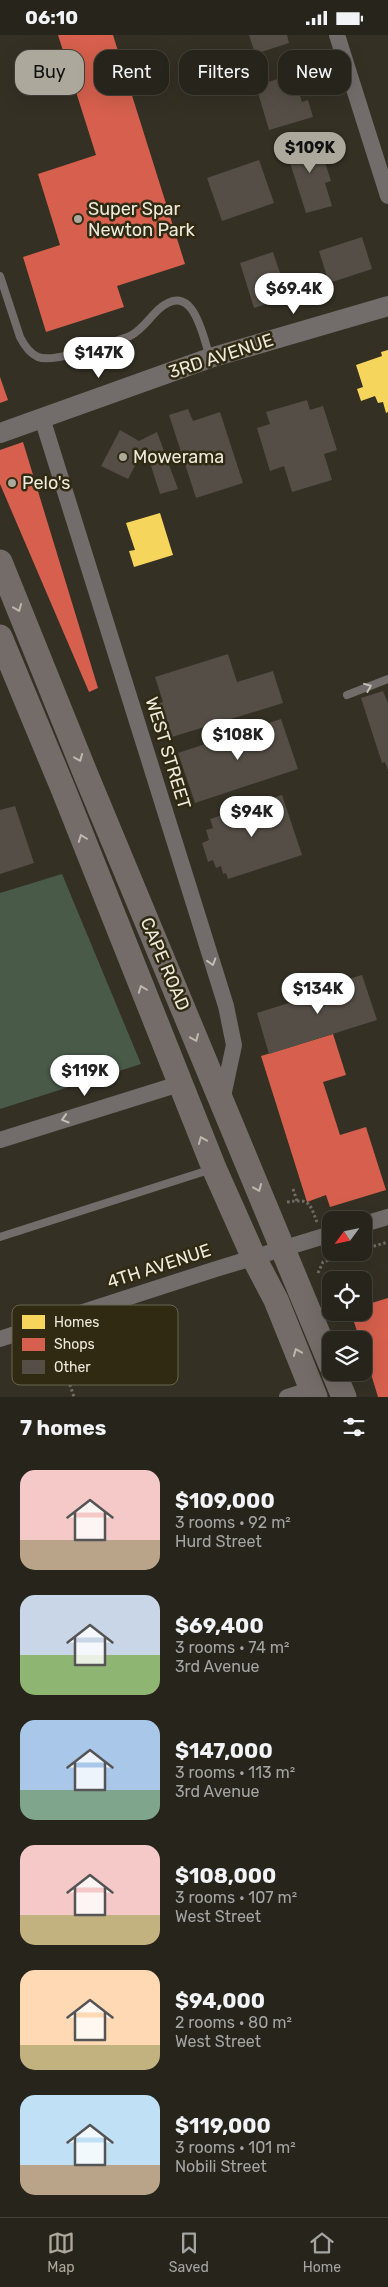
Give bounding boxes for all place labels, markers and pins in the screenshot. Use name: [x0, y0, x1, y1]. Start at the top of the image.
pin: $109K: [275, 131, 345, 174]
place label: Super Spar Newton Park: [88, 198, 196, 241]
marker: Super Spar Newton Park: [72, 213, 84, 225]
pin: $69.4K: [253, 273, 335, 315]
pin: $147K: [64, 337, 134, 379]
place label: Mowerama: [133, 446, 224, 468]
marker: Mowerama: [117, 451, 129, 463]
place label: Pelo's: [22, 472, 70, 494]
marker: Pelo's: [6, 477, 18, 489]
pin: $108K: [203, 719, 273, 761]
pin: $94K: [222, 795, 282, 838]
pin: $134K: [283, 973, 353, 1015]
pin: $119K: [50, 1055, 120, 1097]

